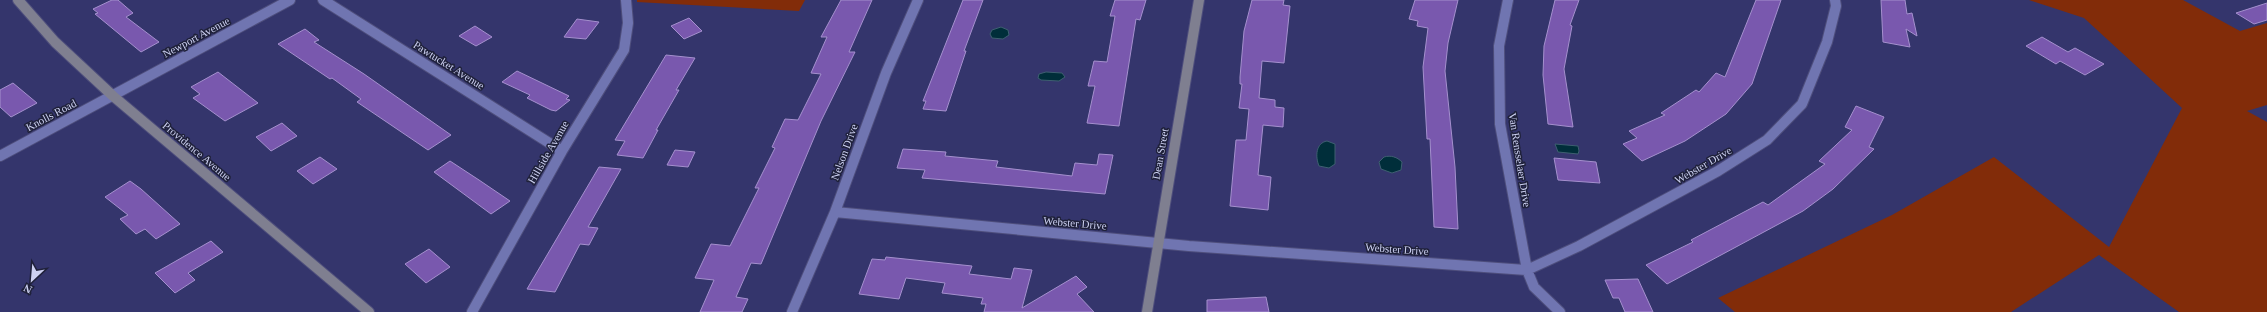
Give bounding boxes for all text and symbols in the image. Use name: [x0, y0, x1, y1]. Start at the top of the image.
street label: Newport Avenue: [161, 14, 232, 60]
street label: Pawtucket Avenue: [411, 38, 487, 92]
street label: Knolls Road: [24, 96, 79, 133]
street label: Van Rensselaer Drive: [1507, 112, 1533, 208]
street label: Hillside Avenue: [525, 118, 571, 185]
street label: Providence Avenue: [161, 119, 234, 183]
street label: Nelson Drive: [828, 122, 860, 182]
street label: Dean Street: [1150, 128, 1170, 180]
street label: Webster Drive: [1672, 144, 1734, 186]
street label: Webster Drive: [1043, 214, 1107, 232]
street label: Webster Drive: [1365, 241, 1429, 257]
north arrow: [12, 260, 52, 300]
text: N: [21, 282, 34, 296]

